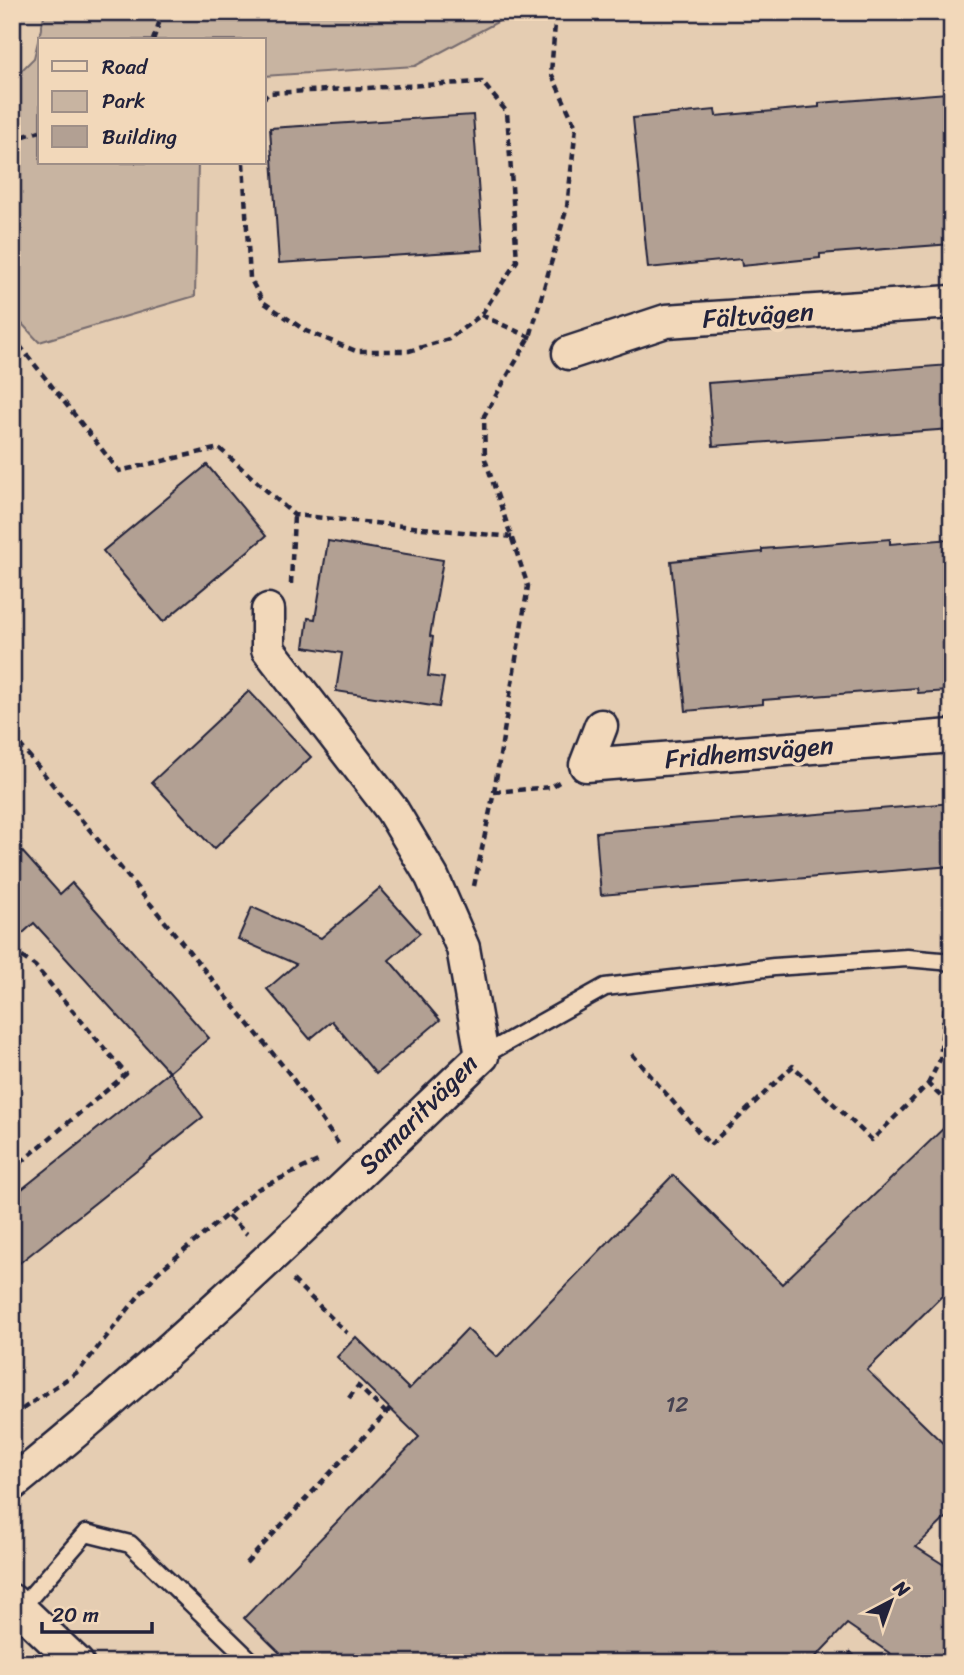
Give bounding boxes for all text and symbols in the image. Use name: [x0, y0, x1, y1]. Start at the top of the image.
legend: [38, 38, 266, 164]
text: Road: [102, 48, 149, 86]
text: Park: [102, 82, 145, 120]
text: Building: [102, 118, 178, 156]
street label: Fältvägen: [701, 288, 815, 342]
street label: Fridhemsvägen: [663, 722, 835, 782]
street label: Samaritvägen: [346, 1042, 490, 1186]
house number: 12: [665, 1384, 689, 1425]
north arrow: [856, 1566, 926, 1636]
text: N: [885, 1571, 918, 1606]
scale bar: [42, 1591, 152, 1635]
text: 20 m: [52, 1596, 99, 1634]

